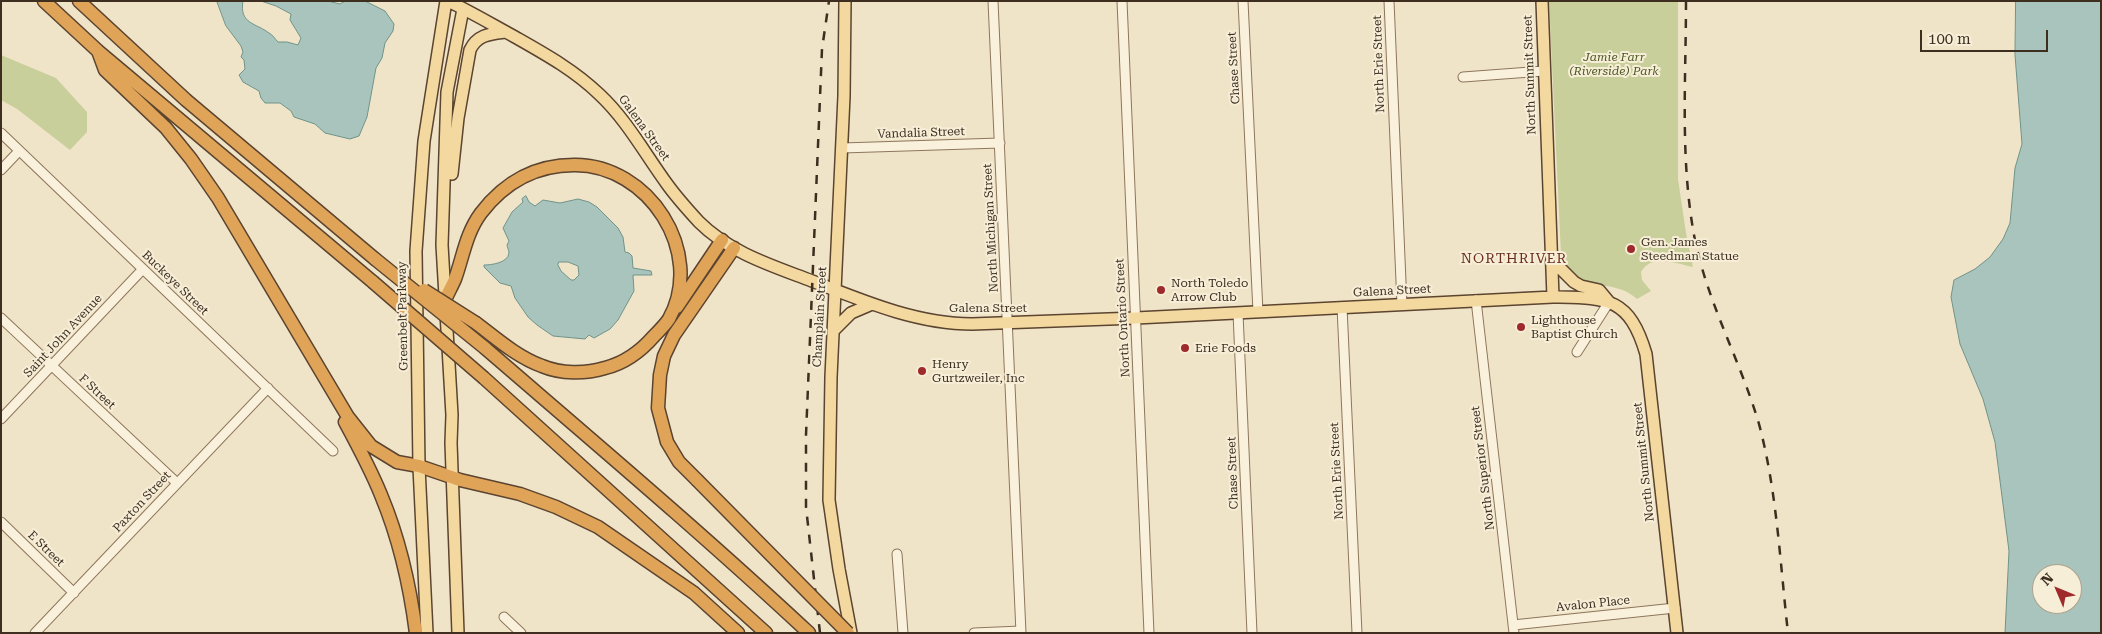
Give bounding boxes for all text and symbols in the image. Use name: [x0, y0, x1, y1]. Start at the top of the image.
street label: North Erie Street: [1370, 15, 1388, 113]
street label: North Summit Street: [1521, 15, 1539, 135]
scale bar: [1922, 20, 2050, 52]
text: 100 m: [1928, 30, 1971, 48]
street label: Chase Street: [1225, 31, 1243, 105]
park label: Jamie Farr (Riverside) Park: [1569, 50, 1659, 78]
street label: Galena Street: [615, 92, 673, 164]
street label: Vandalia Street: [877, 124, 965, 142]
street label: North Michigan Street: [980, 163, 1002, 293]
place label: Gen. James Steedman Statue: [1641, 235, 1739, 263]
marker: Gen. James Steedman Statue: [1625, 243, 1637, 255]
street label: Buckeye Street: [139, 248, 211, 318]
district label: NORTHRIVER: [1460, 251, 1568, 267]
street label: North Ontario Street: [1113, 258, 1133, 378]
street label: Greenbelt Parkway: [395, 261, 411, 371]
street label: Champlain Street: [810, 266, 830, 368]
place label: North Toledo Arrow Club: [1171, 276, 1248, 304]
street label: Galena Street: [1353, 282, 1431, 300]
marker: North Toledo Arrow Club: [1155, 284, 1167, 296]
street label: Saint John Avenue: [21, 291, 105, 381]
street label: Galena Street: [949, 301, 1027, 315]
place label: Lighthouse Baptist Church: [1531, 313, 1618, 341]
marker: Lighthouse Baptist Church: [1515, 321, 1527, 333]
place label: Erie Foods: [1195, 341, 1256, 355]
marker: Erie Foods: [1179, 342, 1191, 354]
place label: Henry Gurtzweiler, Inc: [932, 357, 1025, 385]
marker: Henry Gurtzweiler, Inc: [916, 365, 928, 377]
street label: F Street: [76, 372, 118, 412]
street label: North Summit Street: [1631, 402, 1657, 522]
street label: North Superior Street: [1468, 405, 1498, 531]
street label: North Erie Street: [1327, 422, 1347, 520]
street label: Chase Street: [1225, 437, 1241, 509]
street label: Paxton Street: [110, 468, 174, 536]
street label: E Street: [25, 528, 67, 570]
north arrow: [2032, 564, 2082, 614]
text: N: [2038, 570, 2057, 589]
street label: Avalon Place: [1555, 593, 1631, 615]

